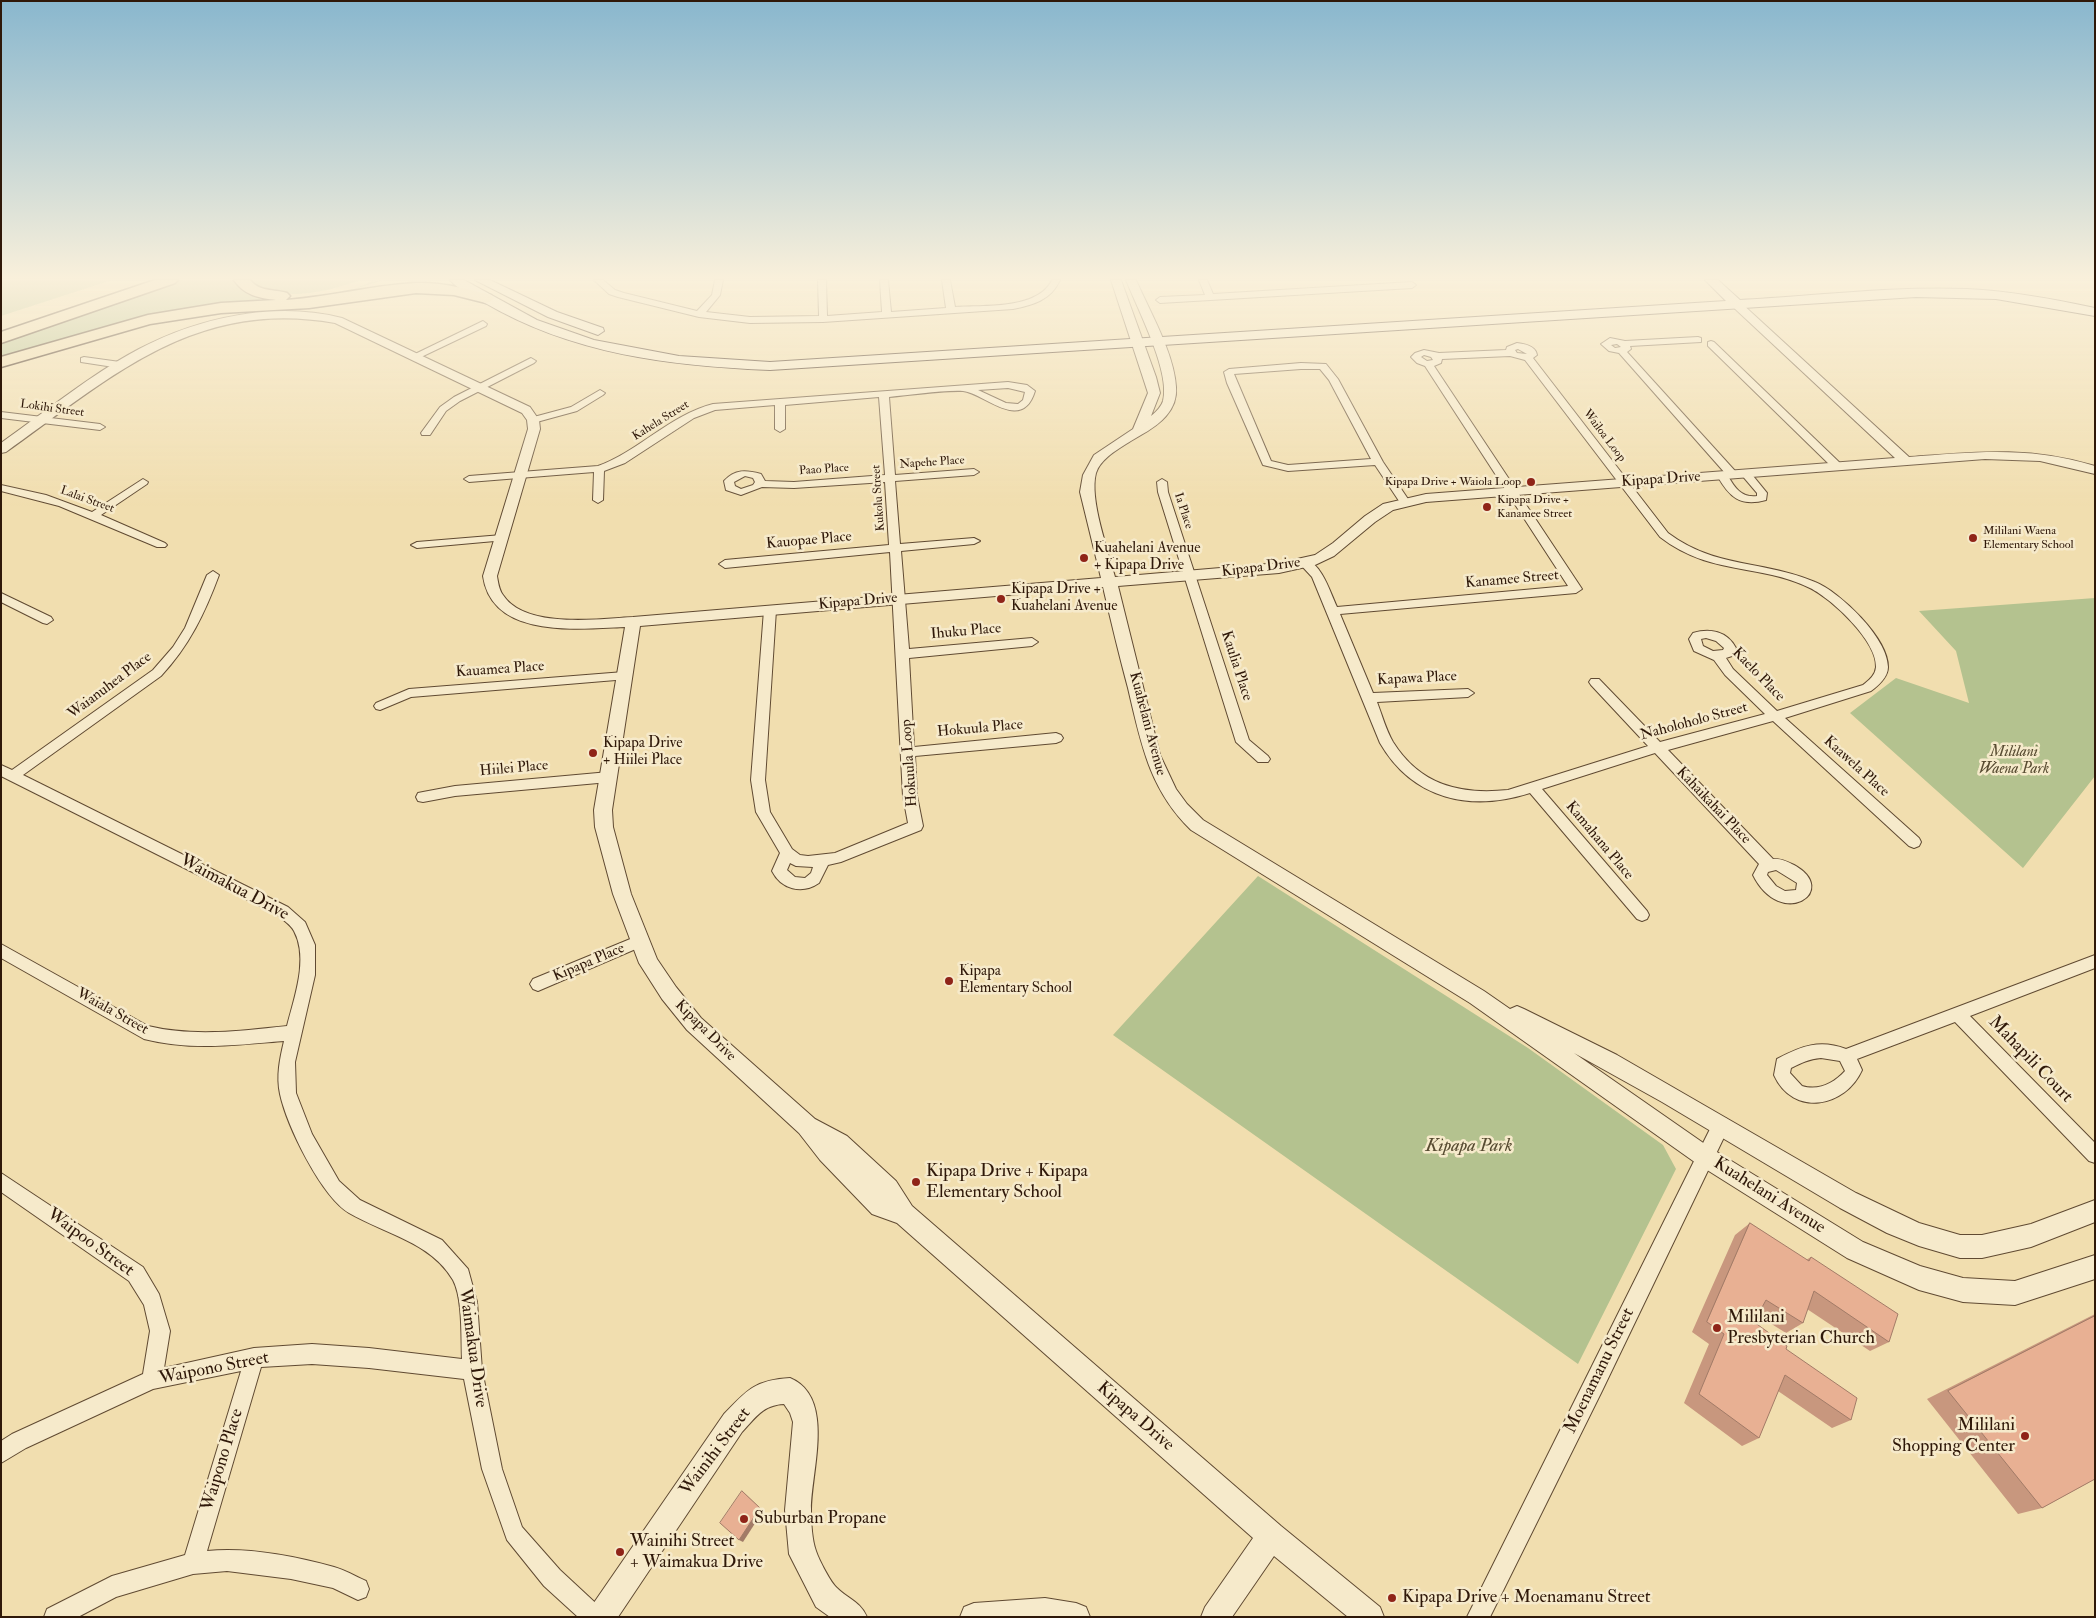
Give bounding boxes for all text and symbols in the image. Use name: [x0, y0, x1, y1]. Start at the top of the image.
street label: Lokihi Street: [19, 397, 85, 421]
street label: Kahela Street: [630, 398, 692, 444]
street label: Wailoa Loop: [1580, 407, 1628, 465]
street label: Napehe Place: [899, 454, 965, 472]
street label: Paao Place: [799, 461, 849, 479]
street label: Kukolu Street: [870, 464, 888, 532]
street label: Kipapa Drive: [1621, 468, 1701, 492]
place label: Kipapa Drive + Waiola Loop: [1385, 475, 1521, 489]
marker: Kipapa Drive + Waiola Loop: [1525, 476, 1537, 488]
street label: Lalai Street: [58, 484, 116, 516]
street label: Ia Place: [1170, 491, 1196, 531]
place label: Kipapa Drive + Kanamee Street: [1497, 493, 1572, 521]
marker: Kipapa Drive + Kanamee Street: [1481, 501, 1493, 513]
place label: Mililani Waena Elementary School: [1983, 524, 2074, 552]
street label: Kauopae Place: [765, 528, 853, 554]
marker: Mililani Waena Elementary School: [1967, 532, 1979, 544]
place label: Kuahelani Avenue + Kipapa Drive: [1094, 540, 1201, 575]
marker: Kuahelani Avenue + Kipapa Drive: [1078, 552, 1090, 564]
street label: Kipapa Drive: [1220, 554, 1302, 582]
street label: Kanamee Street: [1464, 567, 1560, 593]
place label: Kipapa Drive + Kuahelani Avenue: [1011, 581, 1118, 616]
street label: Kipapa Drive: [818, 590, 898, 614]
marker: Kipapa Drive + Kuahelani Avenue: [995, 593, 1007, 605]
street label: Ihuku Place: [930, 620, 1002, 644]
street label: Kaulia Place: [1216, 629, 1256, 703]
street label: Kaelo Place: [1728, 644, 1788, 706]
street label: Waianuhea Place: [65, 649, 155, 723]
street label: Kauamea Place: [455, 658, 545, 682]
street label: Kapawa Place: [1377, 668, 1457, 690]
street label: Kuahelani Avenue: [1125, 670, 1169, 778]
street label: Naholoholo Street: [1638, 699, 1750, 745]
street label: Hokuula Place: [936, 716, 1024, 742]
street label: Hokuula Loop: [898, 718, 922, 808]
street label: Kaawela Place: [1819, 733, 1893, 801]
place label: Kipapa Drive + Hiilei Place: [603, 735, 682, 770]
park label: Mililani Waena Park: [1979, 744, 2049, 779]
marker: Kipapa Drive + Hiilei Place: [587, 747, 599, 759]
street label: Hiilei Place: [479, 757, 549, 781]
street label: Kahaikahai Place: [1672, 764, 1754, 848]
street label: Kamahana Place: [1561, 798, 1637, 884]
street label: Waimakua Drive: [176, 850, 292, 926]
street label: Kipapa Place: [550, 940, 628, 986]
place label: Kipapa Elementary School: [959, 963, 1072, 998]
marker: Kipapa Elementary School: [943, 975, 955, 987]
street label: Waiala Street: [73, 985, 151, 1039]
street label: Kipapa Drive: [671, 997, 739, 1065]
street label: Mahapili Court: [1983, 1012, 2077, 1108]
park label: Kipapa Park: [1425, 1136, 1513, 1158]
street label: Kuahelani Avenue: [1709, 1153, 1829, 1239]
place label: Kipapa Drive + Kipapa Elementary School: [926, 1161, 1088, 1204]
marker: Kipapa Drive + Kipapa Elementary School: [910, 1176, 922, 1188]
street label: Waipoo Street: [42, 1204, 138, 1282]
street label: Waimakua Drive: [453, 1287, 491, 1409]
street label: Moenamanu Street: [1560, 1305, 1640, 1437]
place label: Mililani Presbyterian Church: [1727, 1307, 1875, 1350]
marker: Mililani Presbyterian Church: [1711, 1322, 1723, 1334]
street label: Waipono Street: [157, 1348, 271, 1390]
street label: Kipapa Drive: [1092, 1378, 1178, 1456]
street label: Wainihi Street: [676, 1404, 756, 1500]
street label: Waipono Place: [197, 1406, 249, 1514]
place label: Mililani Shopping Center: [1892, 1415, 2015, 1458]
marker: Mililani Shopping Center: [2019, 1430, 2031, 1442]
place label: Suburban Propane: [754, 1508, 886, 1530]
marker: Suburban Propane: [738, 1513, 750, 1525]
place label: Wainihi Street + Waimakua Drive: [630, 1531, 763, 1574]
marker: Wainihi Street + Waimakua Drive: [614, 1546, 626, 1558]
place label: Kipapa Drive + Moenamanu Street: [1402, 1587, 1651, 1609]
marker: Kipapa Drive + Moenamanu Street: [1386, 1592, 1398, 1604]

